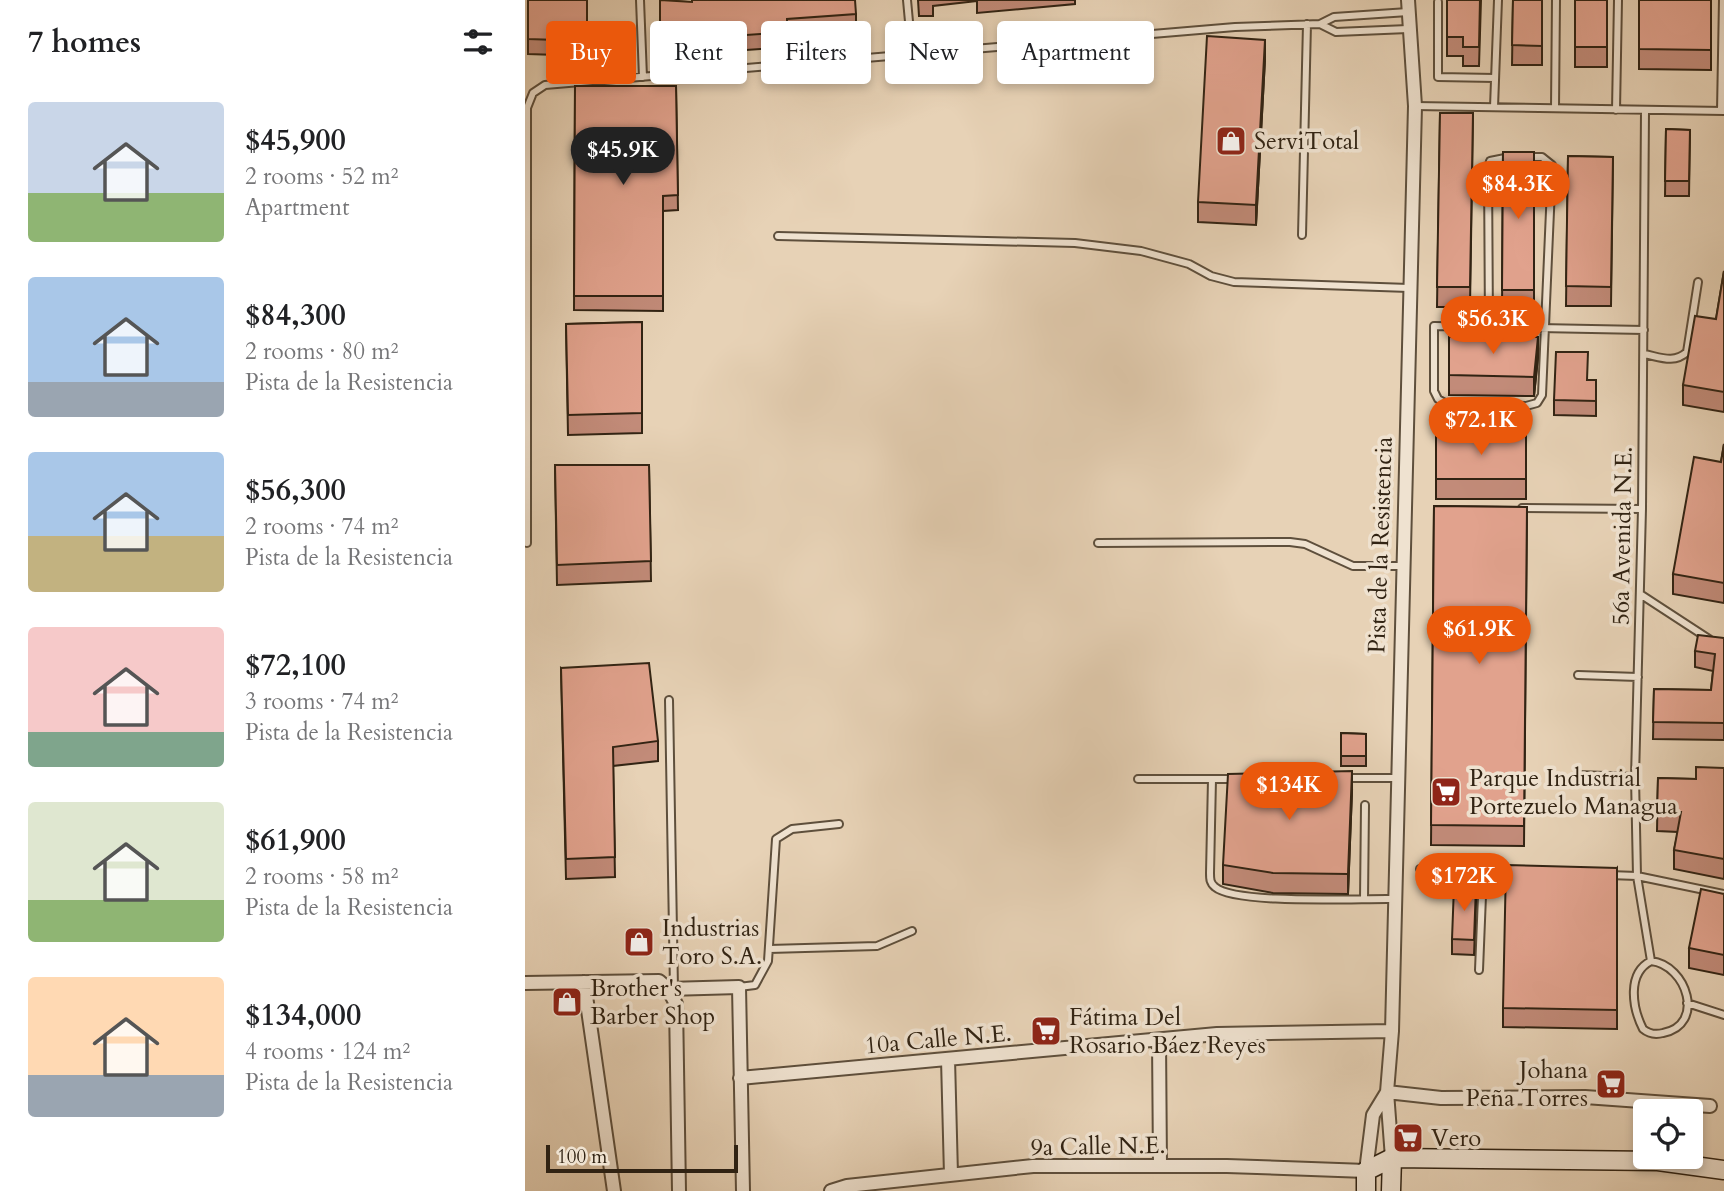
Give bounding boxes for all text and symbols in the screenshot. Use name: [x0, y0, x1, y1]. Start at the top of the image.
chip: Buy: [546, 21, 636, 84]
chip: Rent: [650, 21, 747, 84]
chip: Filters: [761, 21, 871, 84]
chip: New: [885, 21, 983, 84]
chip: Apartment: [997, 21, 1154, 84]
text: 7 homes: [28, 22, 141, 63]
icon: filters: [459, 23, 497, 61]
text: $45,900: [245, 120, 346, 161]
shop icon: ServiTotal: [1214, 124, 1248, 158]
place label: ServiTotal: [1254, 125, 1359, 158]
pin: $45.9K: [566, 128, 680, 187]
icon: home: [84, 130, 168, 214]
text: $45.9K: [587, 134, 659, 165]
text: 2 rooms · 52 m²: [245, 161, 398, 192]
pin: $84.3K: [1461, 162, 1575, 221]
text: $84.3K: [1482, 168, 1554, 199]
text: Apartment: [245, 192, 349, 223]
text: $84,300: [245, 295, 346, 336]
pin: $56.3K: [1436, 296, 1550, 356]
text: $56.3K: [1457, 303, 1529, 334]
icon: home: [84, 305, 168, 389]
text: 2 rooms · 80 m²: [245, 336, 398, 367]
text: Pista de la Resistencia: [245, 367, 453, 398]
pin: $72.1K: [1424, 398, 1538, 457]
text: $72.1K: [1445, 404, 1517, 435]
street label: Pista de la Resistencia: [1360, 435, 1401, 654]
street label: 56a Avenida N.E.: [1604, 446, 1641, 626]
text: $56,300: [245, 470, 346, 511]
icon: home: [84, 480, 168, 564]
text: 2 rooms · 74 m²: [245, 511, 398, 542]
text: Pista de la Resistencia: [245, 542, 453, 573]
pin: $61.9K: [1422, 606, 1536, 666]
text: $61.9K: [1443, 613, 1515, 644]
text: $72,100: [245, 645, 346, 686]
icon: home: [84, 655, 168, 739]
text: 3 rooms · 74 m²: [245, 686, 398, 717]
text: Pista de la Resistencia: [245, 717, 453, 748]
pin: $134K: [1240, 762, 1338, 822]
place label: Parque Industrial Portezuelo Managua: [1469, 762, 1678, 823]
text: $134K: [1256, 769, 1322, 800]
supermarket icon: Parque Industrial Portezuelo Managua: [1429, 775, 1463, 809]
text: $61,900: [245, 820, 346, 861]
icon: home: [84, 830, 168, 914]
pin: $172K: [1415, 853, 1513, 913]
text: $172K: [1431, 860, 1497, 891]
text: 2 rooms · 58 m²: [245, 861, 398, 892]
text: Pista de la Resistencia: [245, 892, 453, 923]
place label: Industrias Toro S.A.: [662, 912, 762, 973]
shop icon: Industrias Toro S.A.: [622, 925, 656, 959]
place label: Brother's Barber Shop: [590, 972, 715, 1033]
shop icon: Brother's Barber Shop: [550, 985, 584, 1019]
text: $134,000: [245, 995, 361, 1036]
place label: Fátima Del Rosario Báez Reyes: [1069, 1001, 1266, 1062]
icon: home: [84, 1005, 168, 1089]
supermarket icon: Fátima Del Rosario Báez Reyes: [1029, 1014, 1063, 1048]
street label: 10a Calle N.E.: [863, 1017, 1013, 1062]
text: 4 rooms · 124 m²: [245, 1036, 410, 1067]
place label: Johana Peña Torres: [1465, 1054, 1589, 1115]
text: Pista de la Resistencia: [245, 1067, 453, 1098]
supermarket icon: Johana Peña Torres: [1594, 1067, 1628, 1101]
map controls: [1633, 1099, 1703, 1169]
button: locate: [1633, 1099, 1703, 1169]
supermarket icon: Vero: [1391, 1121, 1425, 1155]
place label: Vero: [1431, 1122, 1481, 1155]
street label: 9a Calle N.E.: [1030, 1129, 1166, 1164]
scale bar: [546, 1142, 739, 1174]
text: 100 m: [557, 1144, 607, 1170]

